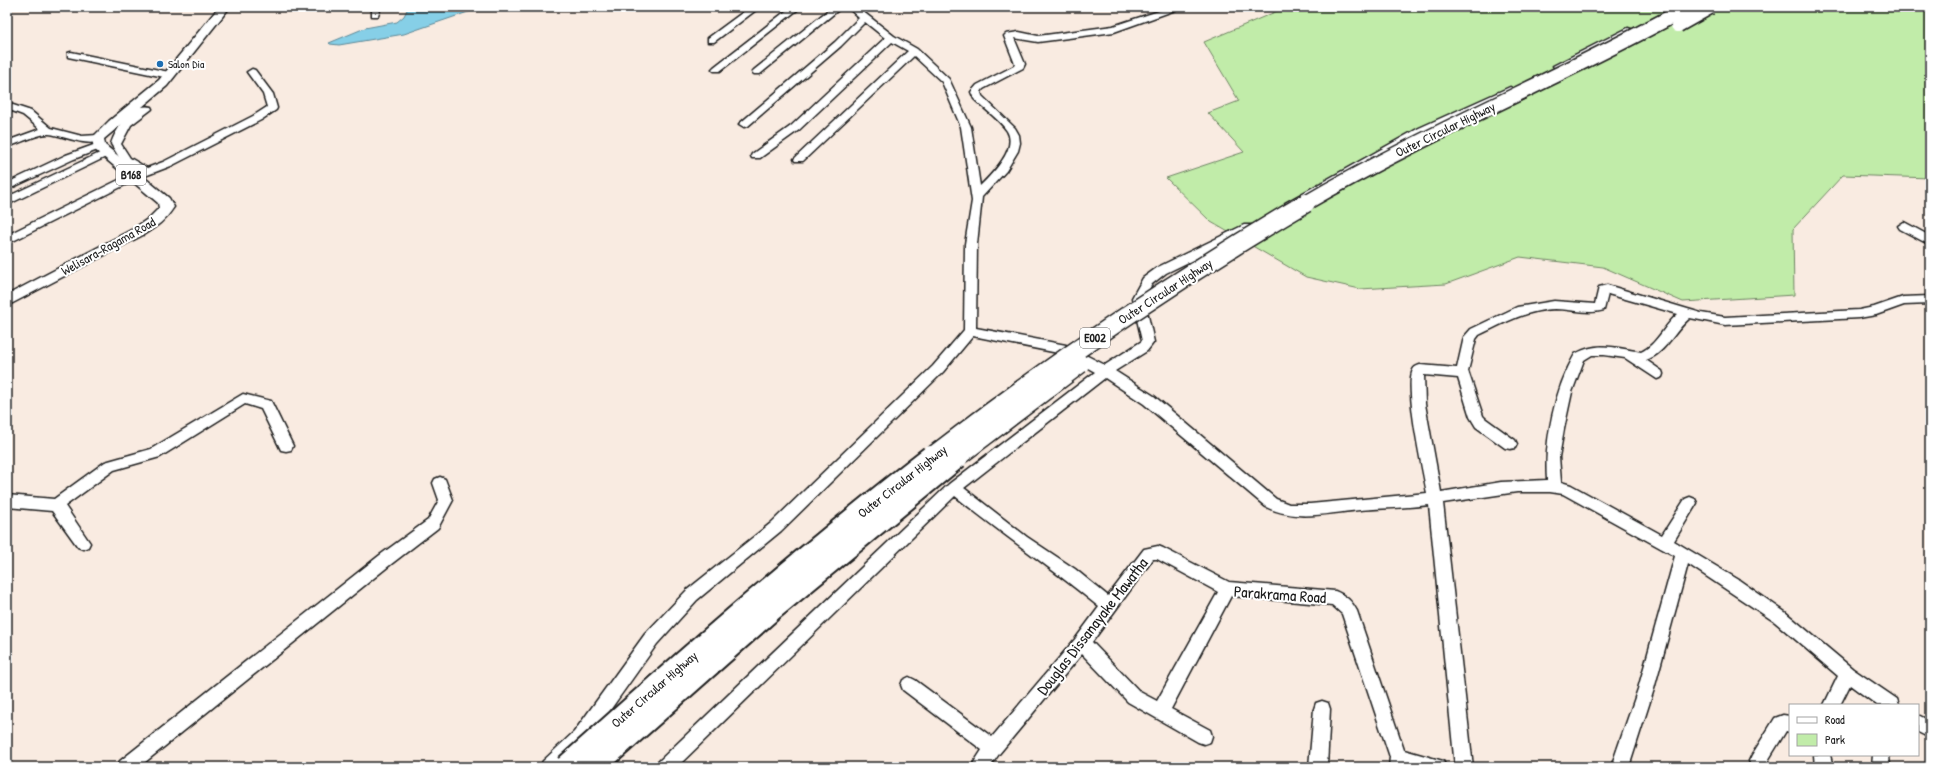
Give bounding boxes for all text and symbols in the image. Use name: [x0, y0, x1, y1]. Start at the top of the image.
place label: Salon Dia: [168, 57, 205, 71]
marker: Salon Dia: [155, 59, 165, 69]
street label: Outer Circular Highway: [1392, 97, 1498, 161]
road number: B168: [116, 165, 146, 185]
street label: Welisara-Ragama Road: [58, 213, 158, 279]
street label: Outer Circular Highway: [1114, 254, 1216, 328]
road number: E002: [1080, 328, 1110, 348]
street label: Outer Circular Highway: [854, 440, 951, 522]
street label: Douglas Dissanayake Mawatha: [1031, 553, 1153, 699]
street label: Parakrama Road: [1233, 580, 1327, 608]
street label: Outer Circular Highway: [607, 646, 701, 731]
legend: [1789, 704, 1919, 756]
text: Road: [1825, 711, 1845, 728]
text: Park: [1825, 731, 1845, 748]

